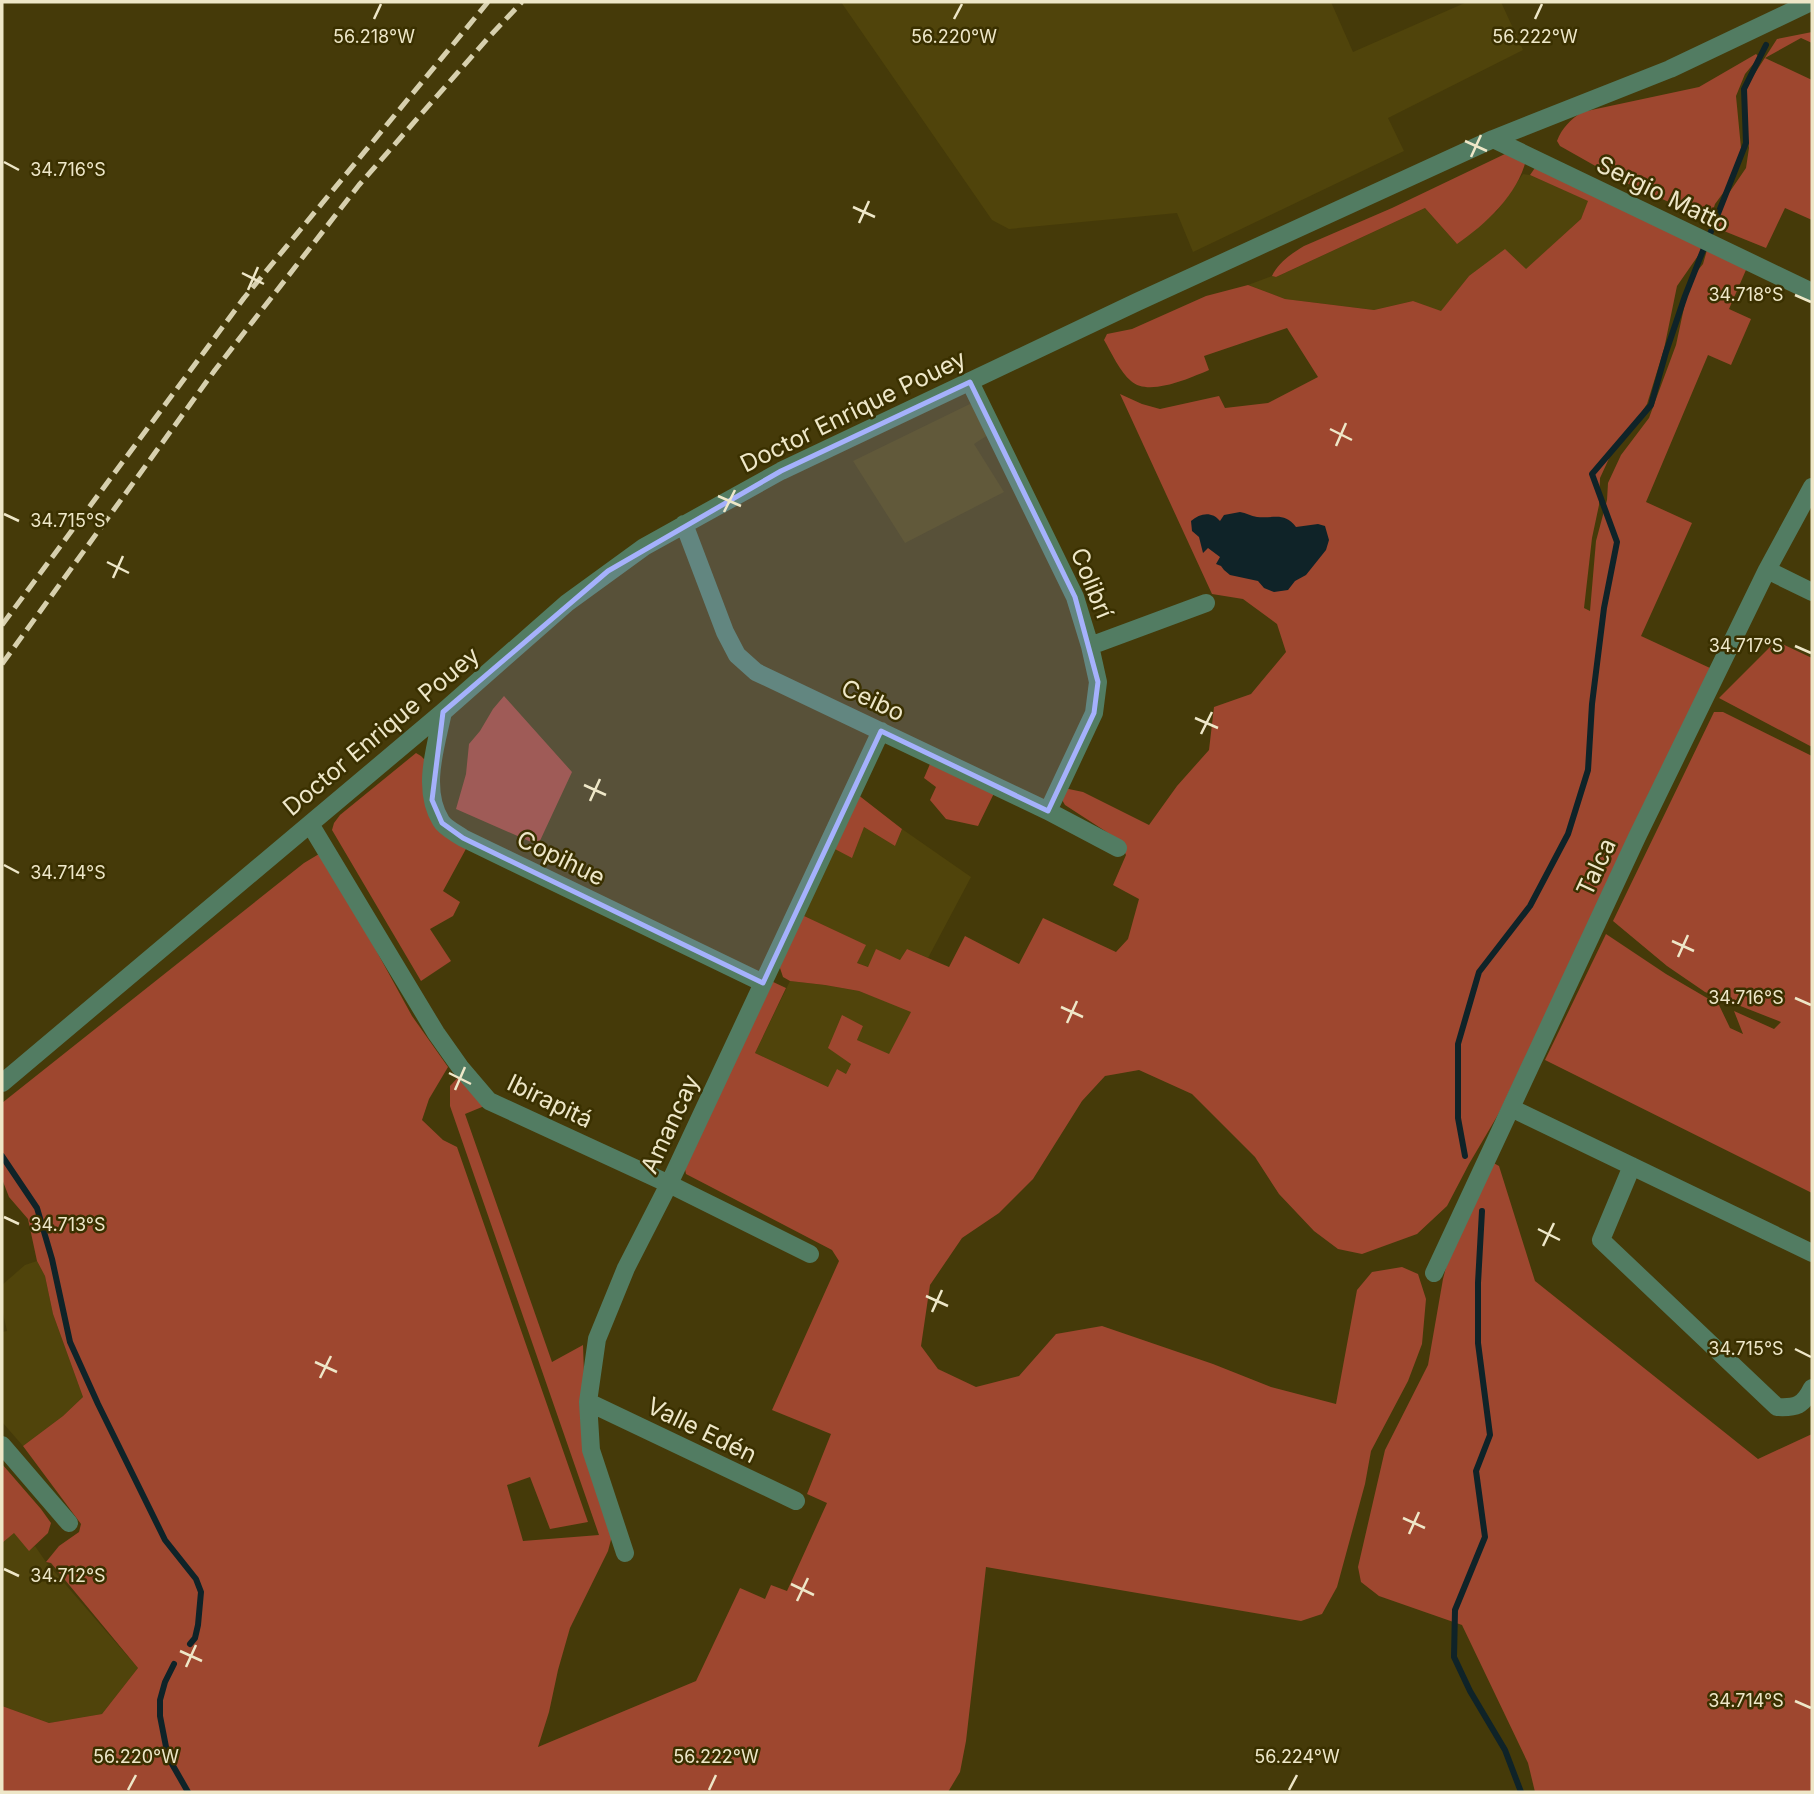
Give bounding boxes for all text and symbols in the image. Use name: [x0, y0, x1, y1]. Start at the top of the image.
text: 56.218°W: [333, 26, 415, 47]
text: 56.220°W: [911, 26, 997, 47]
text: 56.222°W: [1492, 26, 1578, 47]
street label: Sergio Matto: [1592, 149, 1734, 239]
text: 34.716°S: [30, 159, 106, 180]
text: 34.718°S: [1708, 284, 1784, 305]
street label: Doctor Enrique Pouey: [735, 344, 971, 478]
text: 34.715°S: [30, 510, 106, 531]
street label: Colibrí: [1065, 544, 1119, 623]
text: 34.717°S: [1709, 635, 1783, 656]
street label: Doctor Enrique Pouey: [277, 640, 485, 822]
street label: Ceibo: [837, 673, 909, 727]
street label: Copihue: [512, 824, 610, 892]
street label: Talca: [1570, 833, 1622, 901]
text: 34.714°S: [30, 862, 106, 883]
text: 34.716°S: [1708, 987, 1784, 1008]
street label: Ibirapitá: [503, 1068, 597, 1134]
street label: Amancay: [635, 1070, 705, 1178]
text: 34.713°S: [30, 1214, 106, 1235]
text: 34.715°S: [1708, 1338, 1784, 1359]
street label: Valle Edén: [642, 1391, 762, 1469]
text: 34.712°S: [30, 1565, 106, 1586]
text: 34.714°S: [1708, 1690, 1784, 1711]
text: 56.220°W: [93, 1746, 179, 1767]
text: 56.222°W: [673, 1746, 759, 1767]
text: 56.224°W: [1254, 1746, 1340, 1767]

